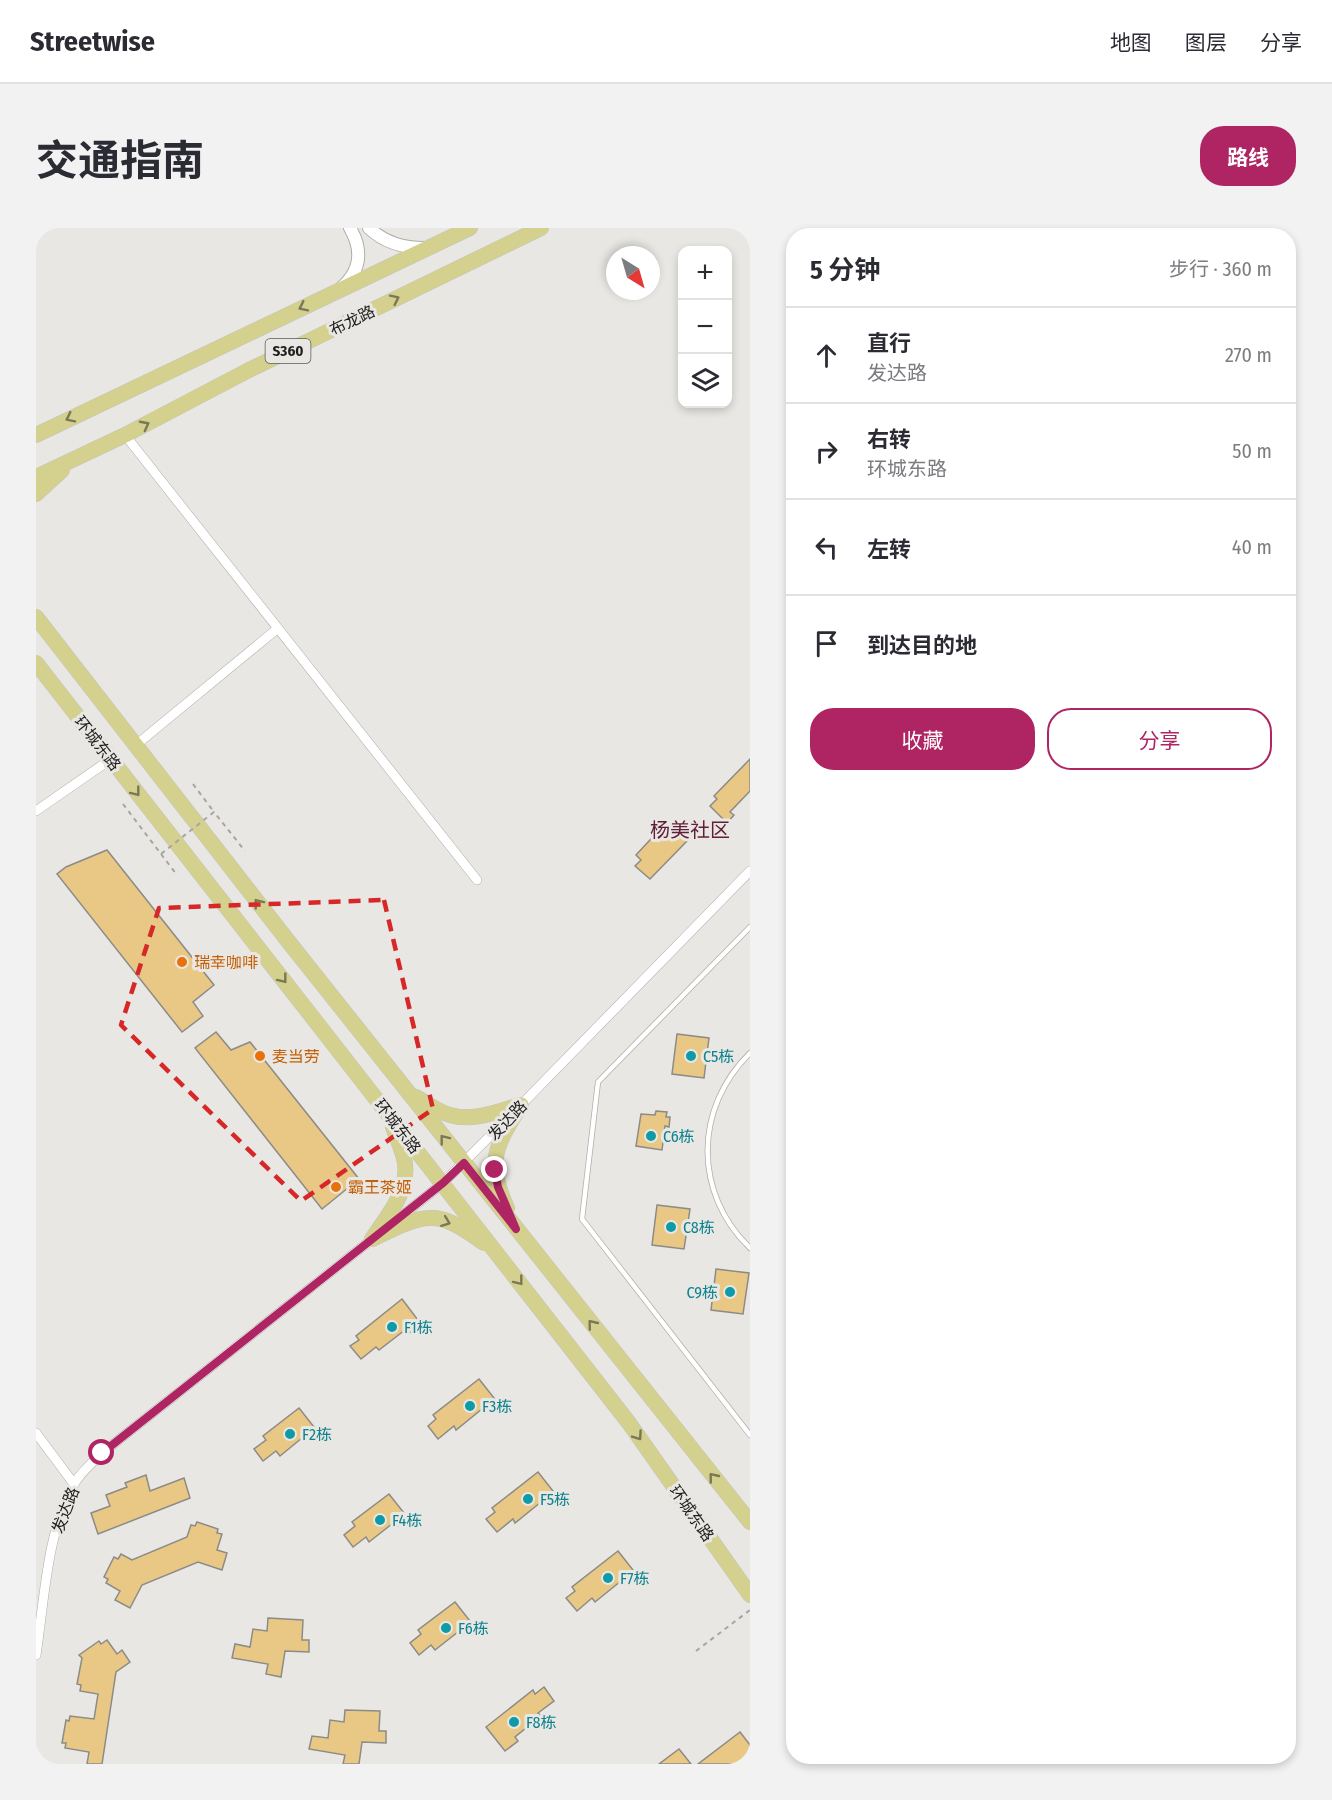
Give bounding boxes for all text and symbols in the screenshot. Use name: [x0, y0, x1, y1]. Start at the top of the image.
text: Streetwise: [30, 25, 155, 58]
text: 地图: [1110, 30, 1152, 56]
text: 图层: [1185, 30, 1227, 56]
text: 分享: [1260, 30, 1302, 56]
button: 路线: [1200, 126, 1296, 186]
text: 交通指南: [36, 136, 204, 186]
north arrow: [606, 246, 660, 300]
map controls: [678, 246, 732, 408]
button: +: [678, 246, 732, 300]
text: 5 分钟: [810, 255, 880, 286]
text: 步行 · 360 m: [1169, 257, 1272, 281]
one-way arrow: [388, 295, 399, 307]
one-way arrow: [298, 300, 309, 312]
button: −: [678, 300, 732, 354]
street label: 布龙路: [326, 301, 378, 340]
text: 直行: [867, 330, 911, 357]
road number: S360: [266, 339, 310, 363]
icon: ahead: [810, 339, 843, 372]
text: 270 m: [1225, 343, 1272, 367]
button: layers: [678, 354, 732, 408]
text: 发达路: [867, 361, 927, 385]
one-way arrow: [66, 411, 77, 423]
one-way arrow: [139, 421, 150, 432]
text: 右转: [867, 426, 911, 453]
icon: right: [810, 435, 843, 468]
text: 50 m: [1232, 439, 1272, 463]
text: 环城东路: [867, 457, 947, 481]
icon: left: [810, 531, 843, 564]
text: 40 m: [1232, 535, 1272, 559]
text: 左转: [867, 536, 911, 563]
icon: arrive: [810, 627, 843, 660]
text: 到达目的地: [867, 632, 977, 659]
button: 收藏: [810, 708, 1035, 770]
button: 分享: [1047, 708, 1272, 770]
street label: 环城东路: [70, 712, 125, 774]
one-way arrow: [129, 785, 140, 796]
district label: 杨美社区: [650, 818, 730, 842]
one-way arrow: [255, 899, 266, 910]
place label: 瑞幸咖啡: [194, 953, 258, 972]
marker: 瑞幸咖啡: [175, 955, 189, 969]
one-way arrow: [275, 972, 286, 983]
place label: 麦当劳: [272, 1047, 320, 1066]
place label: C5栋: [703, 1047, 734, 1066]
marker: 麦当劳: [253, 1049, 267, 1063]
marker: C5栋: [684, 1049, 698, 1063]
street label: 环城东路: [370, 1095, 425, 1157]
street label: 发达路: [484, 1096, 531, 1144]
place label: C6栋: [663, 1127, 695, 1146]
marker: C6栋: [644, 1129, 658, 1143]
one-way arrow: [441, 1134, 452, 1145]
route end: [481, 1156, 507, 1182]
place label: 霸王茶姬: [348, 1178, 412, 1197]
marker: 霸王茶姬: [329, 1180, 343, 1194]
one-way arrow: [441, 1214, 451, 1227]
place label: C8栋: [683, 1218, 715, 1237]
marker: C8栋: [664, 1220, 678, 1234]
one-way arrow: [512, 1275, 523, 1286]
place label: C9栋: [687, 1283, 718, 1302]
marker: C9栋: [723, 1285, 737, 1299]
place label: F1栋: [404, 1318, 433, 1337]
marker: F1栋: [385, 1320, 399, 1334]
one-way arrow: [588, 1320, 599, 1331]
place label: F3栋: [482, 1397, 512, 1416]
marker: F3栋: [463, 1399, 477, 1413]
place label: F2栋: [302, 1425, 332, 1444]
marker: F2栋: [283, 1427, 297, 1441]
one-way arrow: [631, 1429, 642, 1440]
route start: [88, 1439, 114, 1465]
one-way arrow: [710, 1472, 721, 1483]
street label: 环城东路: [665, 1482, 718, 1545]
street label: 发达路: [48, 1484, 83, 1536]
place label: F5栋: [540, 1490, 570, 1509]
marker: F5栋: [521, 1492, 535, 1506]
place label: F4栋: [392, 1511, 422, 1530]
marker: F4栋: [373, 1513, 387, 1527]
place label: F7栋: [620, 1569, 650, 1588]
marker: F7栋: [601, 1571, 615, 1585]
place label: F6栋: [458, 1619, 489, 1638]
marker: F6栋: [439, 1621, 453, 1635]
place label: F8栋: [526, 1713, 557, 1732]
marker: F8栋: [507, 1715, 521, 1729]

